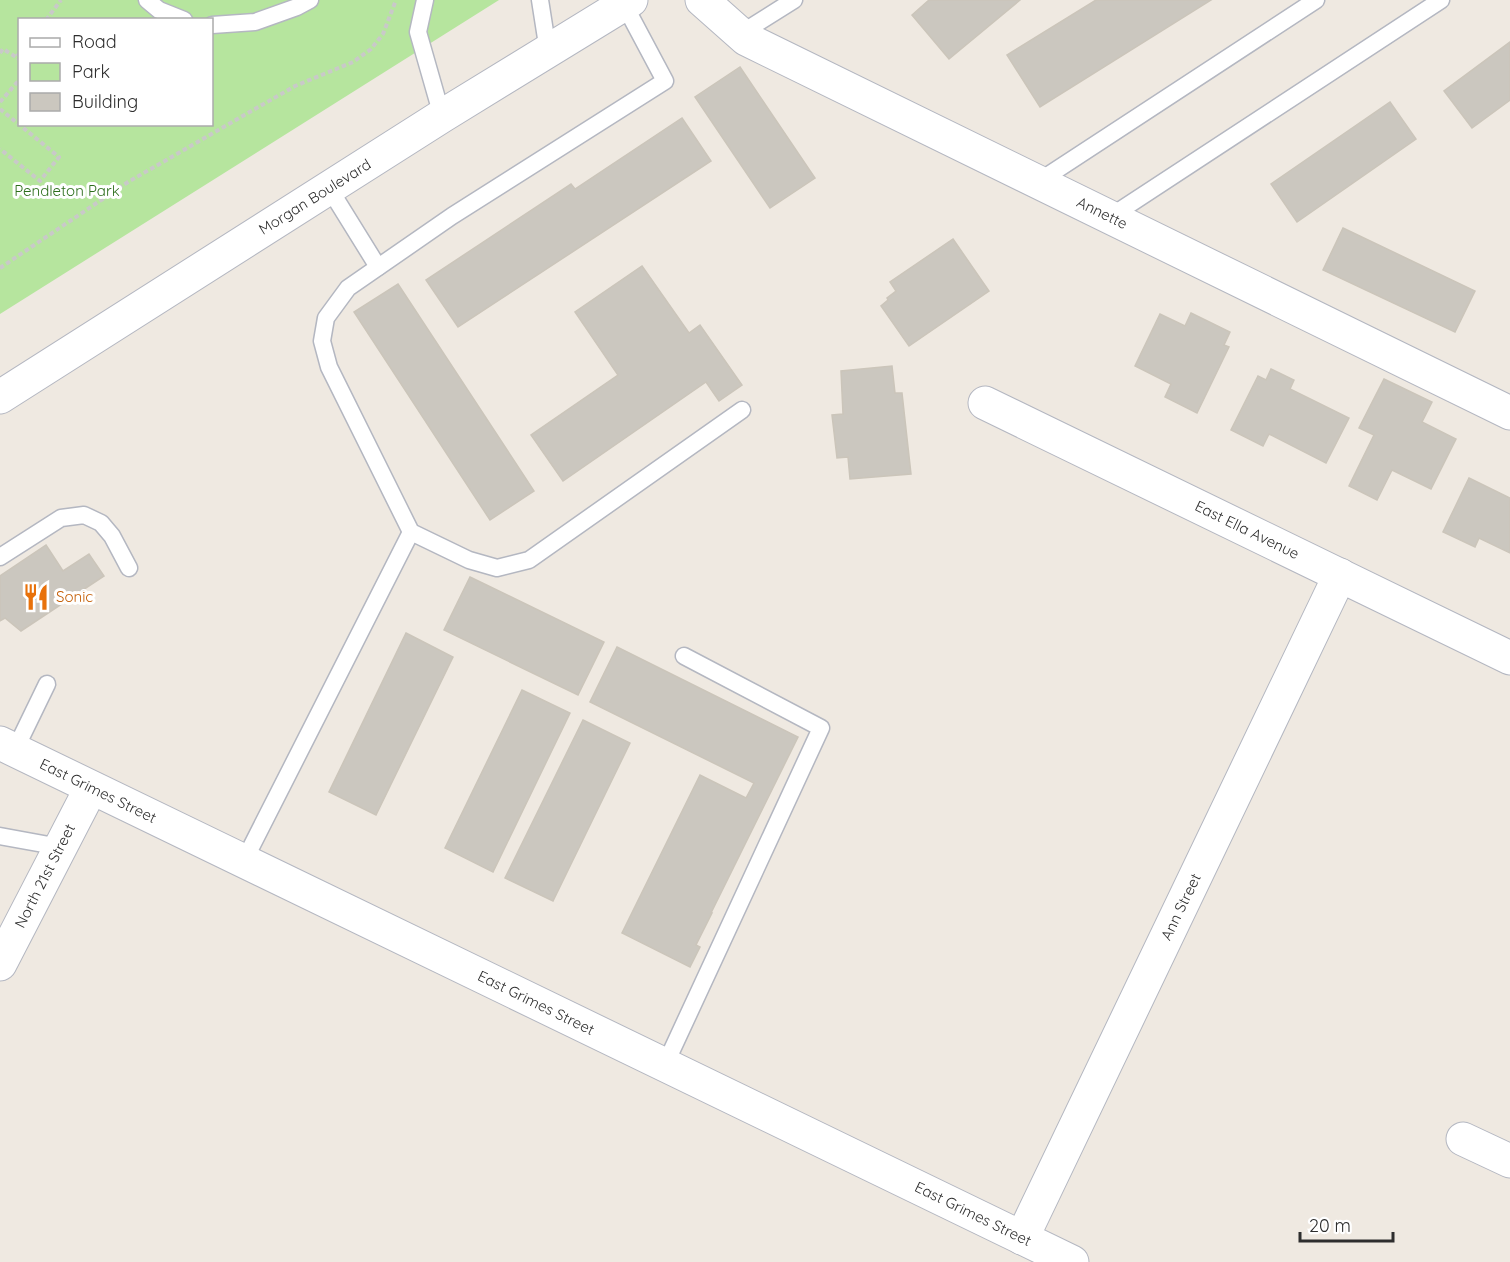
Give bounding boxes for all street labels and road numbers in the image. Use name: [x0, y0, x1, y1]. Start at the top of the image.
street label: Morgan Boulevard: [255, 154, 374, 239]
street label: Annette: [1074, 192, 1131, 233]
street label: East Ella Avenue: [1192, 496, 1302, 563]
street label: East Grimes Street: [37, 754, 160, 827]
street label: North 21st Street: [10, 820, 79, 931]
street label: Ann Street: [1156, 870, 1205, 943]
street label: East Grimes Street: [475, 966, 598, 1039]
street label: East Grimes Street: [912, 1177, 1035, 1250]

